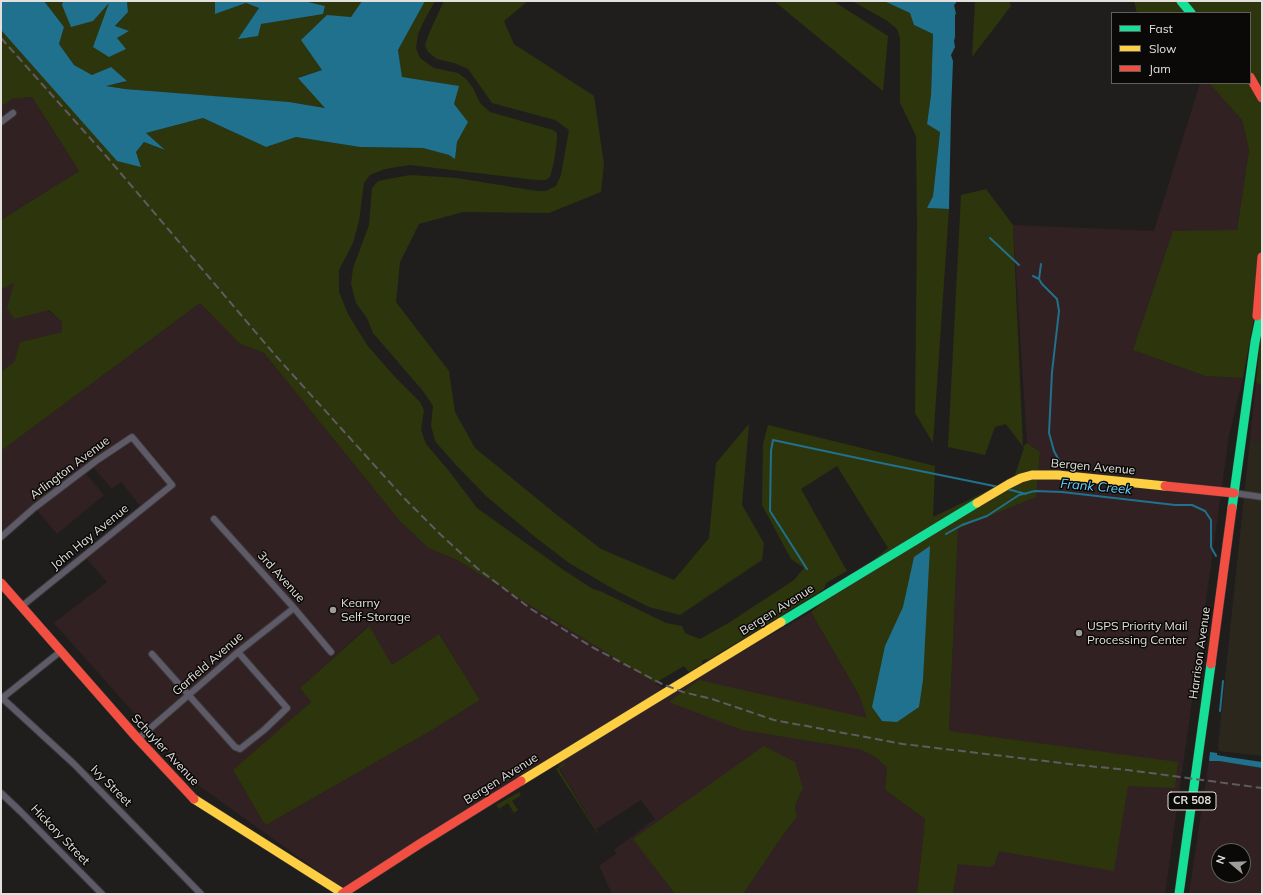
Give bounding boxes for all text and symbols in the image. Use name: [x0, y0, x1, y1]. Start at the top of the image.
legend: [1111, 12, 1251, 84]
text: Fast: [1149, 21, 1173, 36]
text: Slow: [1149, 41, 1177, 56]
text: Jam: [1149, 61, 1171, 76]
street label: Arlington Avenue: [27, 433, 113, 503]
street label: Bergen Avenue: [1050, 456, 1136, 478]
water label: Frank Creek: [1060, 476, 1132, 498]
street label: John Hay Avenue: [48, 501, 132, 573]
street label: 3rd Avenue: [254, 549, 308, 605]
street label: Bergen Avenue: [737, 581, 817, 639]
place label: Kearny Self-Storage: [341, 596, 410, 624]
marker: Kearny Self-Storage: [328, 605, 338, 615]
street label: Harrison Avenue: [1186, 606, 1214, 700]
place label: USPS Priority Mail Processing Center: [1087, 619, 1188, 647]
marker: USPS Priority Mail Processing Center: [1074, 628, 1084, 638]
street label: Garfield Avenue: [170, 629, 246, 699]
street label: Schuyler Avenue: [128, 711, 202, 789]
street label: Bergen Avenue: [461, 750, 541, 808]
street label: Ivy Street: [87, 762, 135, 810]
road number: CR 508: [1168, 792, 1216, 810]
street label: Hickory Street: [28, 802, 92, 868]
north arrow: [1211, 843, 1251, 883]
text: N: [1213, 853, 1229, 866]

